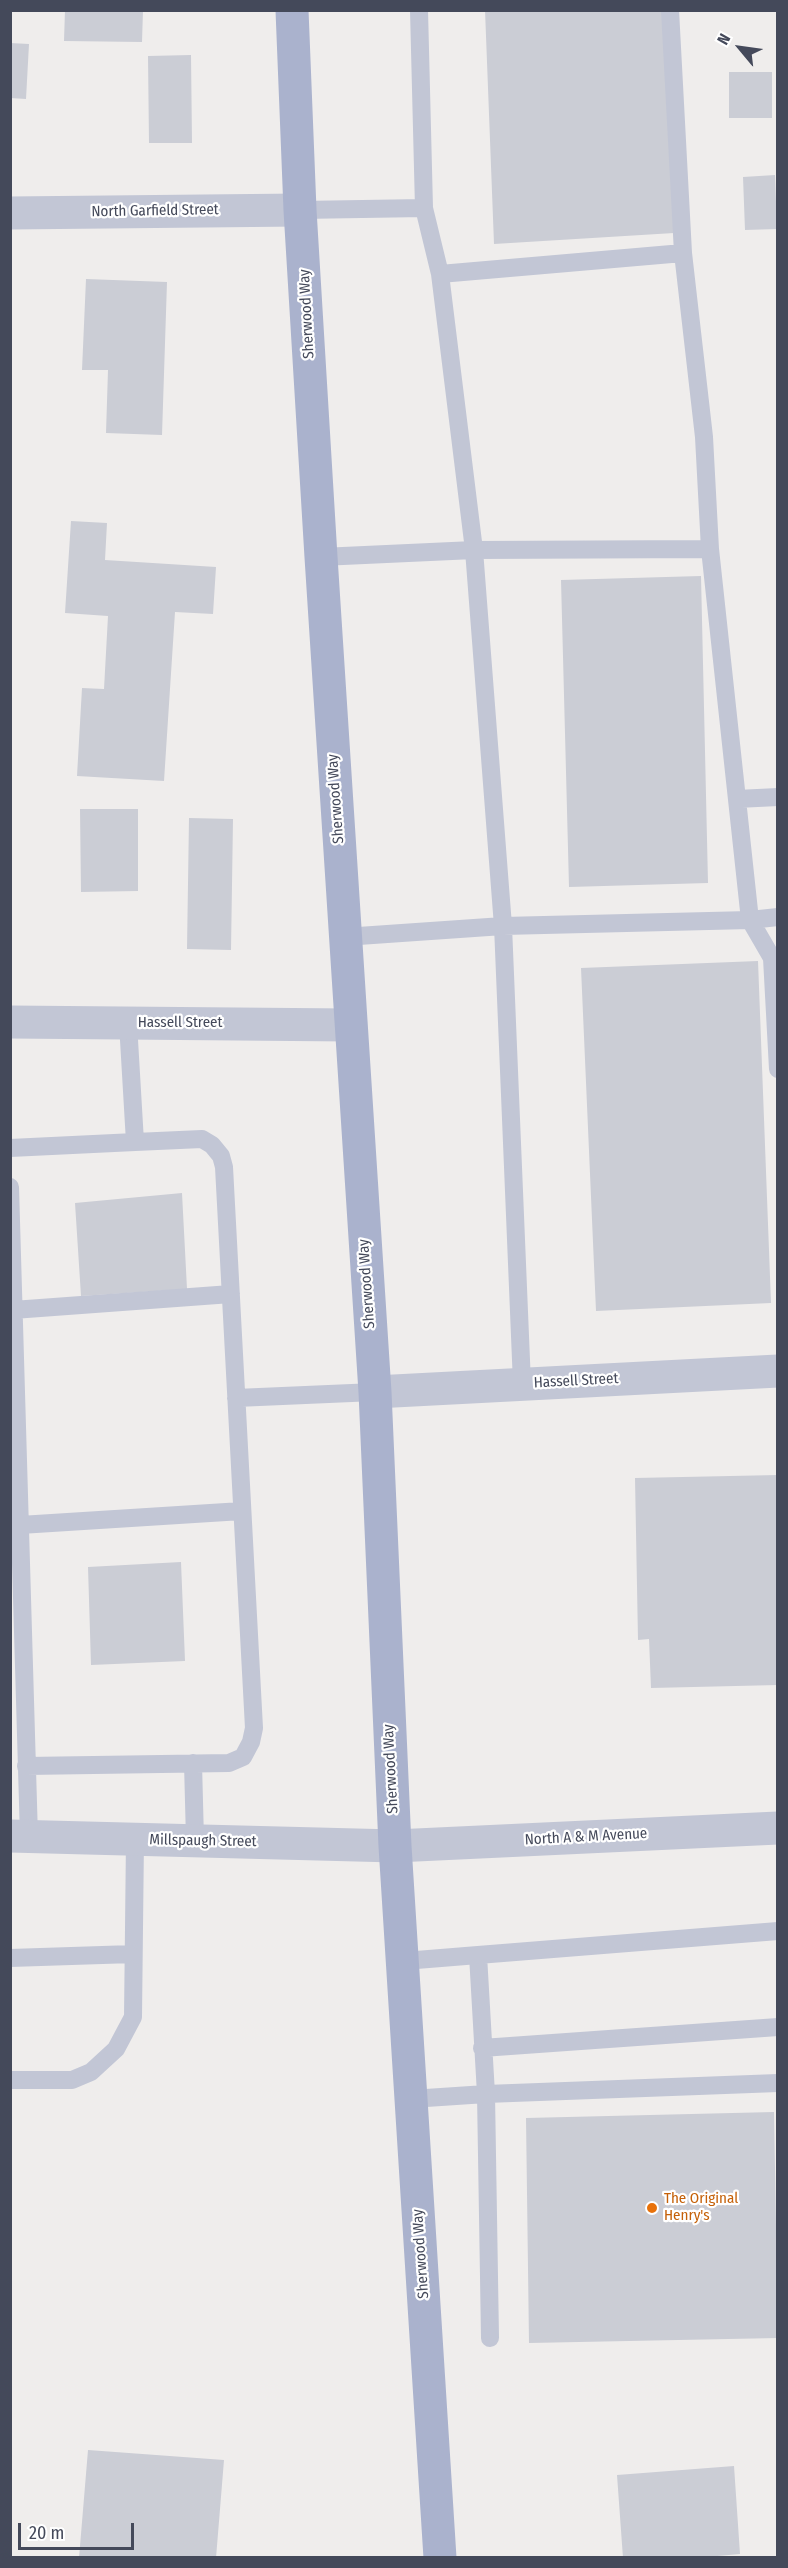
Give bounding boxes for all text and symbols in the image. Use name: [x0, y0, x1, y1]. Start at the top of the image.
north arrow: [710, 18, 770, 78]
text: N: [713, 30, 734, 48]
street label: North Garfield Street: [91, 201, 219, 221]
street label: Sherwood Way: [296, 269, 318, 359]
street label: Sherwood Way: [324, 754, 348, 844]
street label: Hassell Street: [138, 1014, 222, 1032]
street label: Sherwood Way: [355, 1239, 379, 1329]
street label: Hassell Street: [533, 1370, 619, 1392]
street label: Sherwood Way: [380, 1724, 402, 1814]
street label: North A & M Avenue: [524, 1825, 648, 1849]
street label: Millspaugh Street: [149, 1831, 257, 1851]
place label: The Original Henry's: [664, 2190, 738, 2225]
marker: The Original Henry's: [645, 2201, 659, 2215]
street label: Sherwood Way: [409, 2209, 433, 2299]
scale bar: [21, 2511, 136, 2549]
text: 20 m: [29, 2522, 64, 2544]

